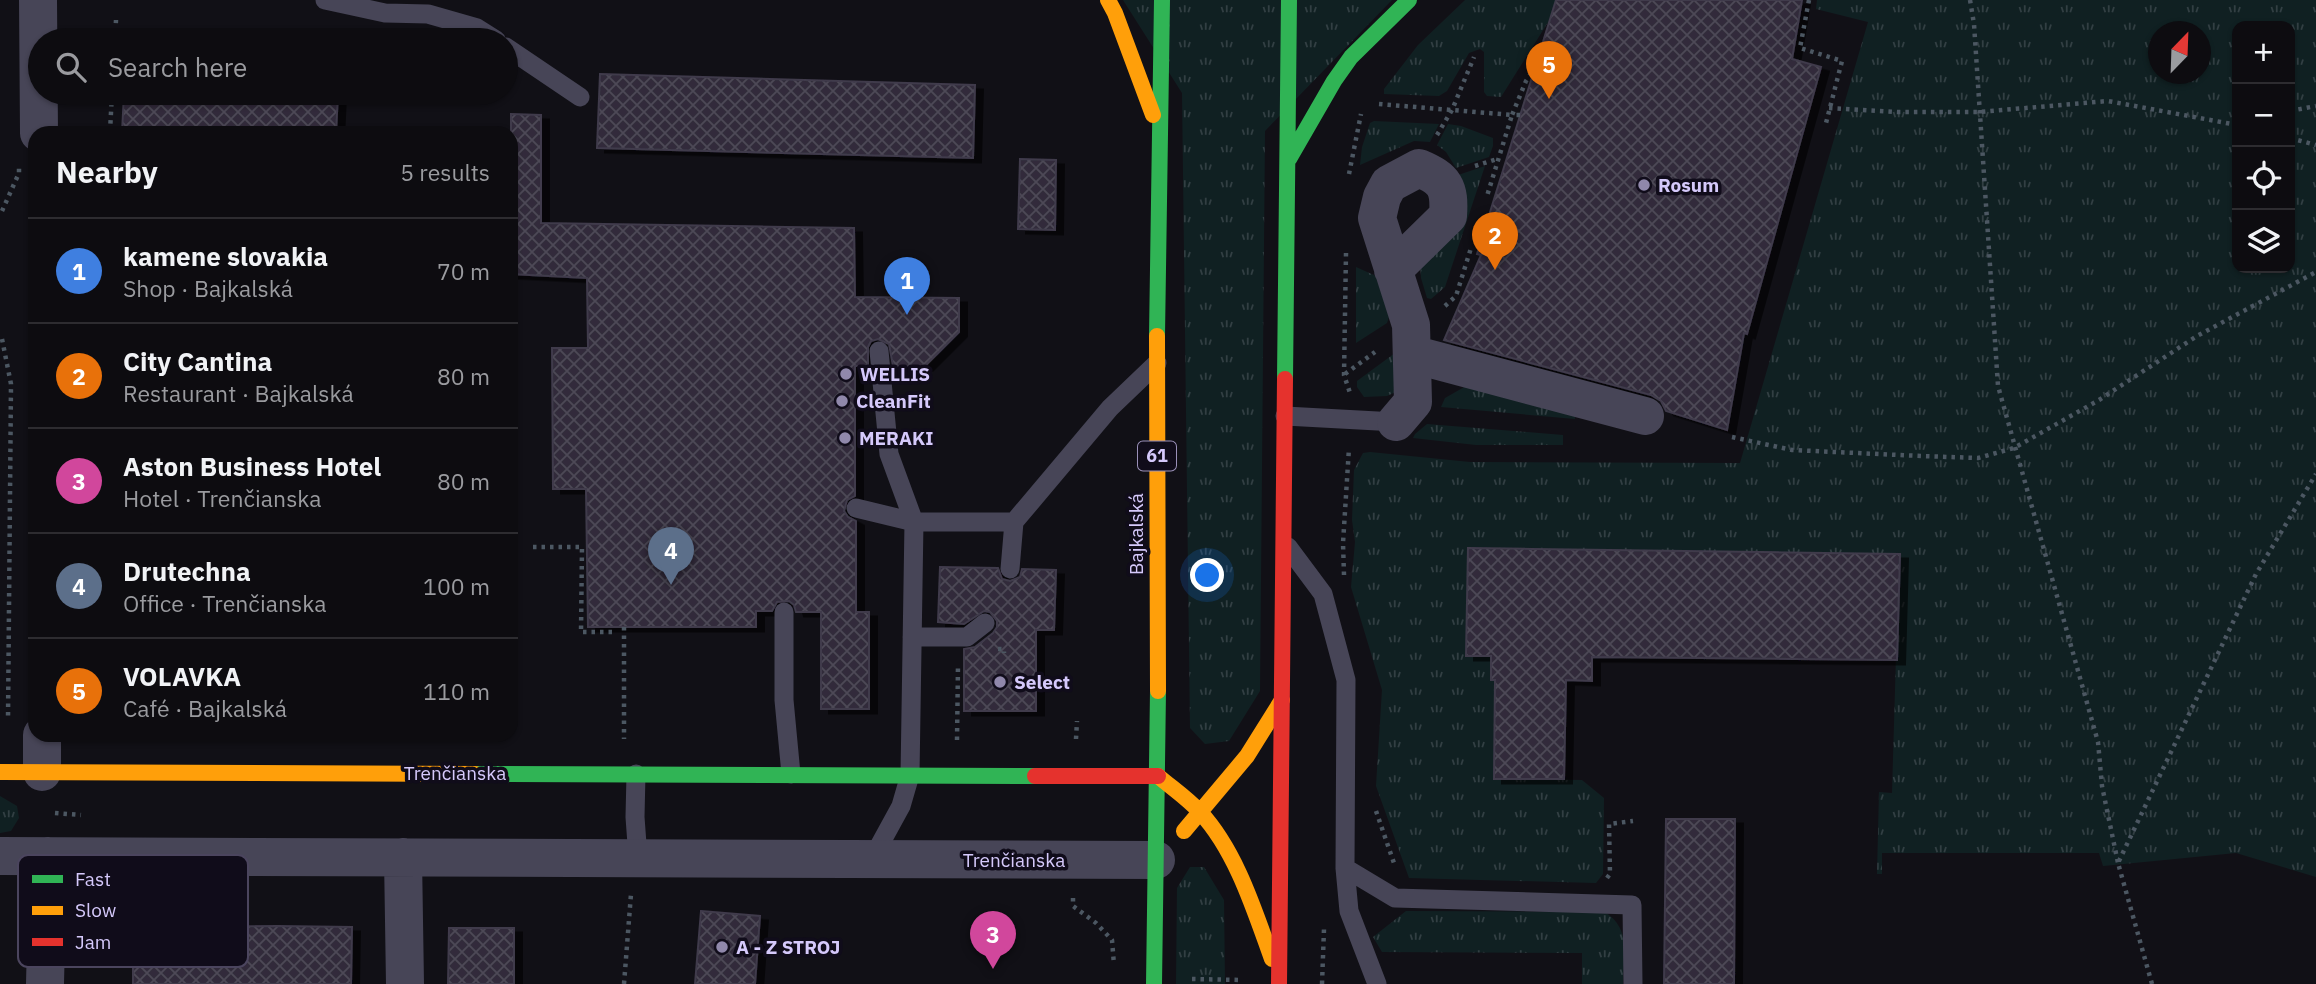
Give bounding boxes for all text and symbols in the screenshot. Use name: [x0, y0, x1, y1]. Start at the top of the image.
north arrow: [2148, 21, 2211, 84]
map controls: [2232, 21, 2295, 273]
button: +: [2232, 21, 2295, 84]
search box: [28, 28, 518, 105]
pin: 5: [1526, 41, 1572, 99]
icon: search: [52, 48, 90, 86]
text: Search here: [108, 50, 247, 84]
button: −: [2232, 84, 2295, 147]
button: locate: [2232, 147, 2295, 210]
text: Nearby: [56, 152, 158, 191]
text: 5 results: [400, 157, 490, 187]
place label: Rosum: [1658, 173, 1719, 197]
marker: Rosum: [1636, 177, 1652, 193]
button: layers: [2232, 210, 2295, 273]
pin: 2: [1472, 212, 1518, 270]
text: kamene slovakia: [123, 239, 328, 273]
text: 1: [72, 256, 86, 286]
text: 70 m: [437, 256, 490, 286]
pin: 1: [884, 257, 930, 315]
text: Shop · Bajkalská: [123, 273, 293, 303]
text: City Cantina: [123, 344, 272, 378]
text: 2: [72, 361, 86, 391]
text: 80 m: [437, 361, 490, 391]
place label: WELLIS: [860, 362, 930, 386]
marker: WELLIS: [838, 366, 854, 382]
text: Restaurant · Bajkalská: [123, 378, 354, 408]
place label: CleanFit: [856, 389, 931, 413]
marker: CleanFit: [834, 393, 850, 409]
place label: MERAKI: [859, 426, 933, 450]
marker: MERAKI: [837, 430, 853, 446]
road number: 61: [1138, 442, 1176, 470]
text: Aston Business Hotel: [123, 449, 381, 483]
text: 3: [72, 466, 86, 496]
text: 80 m: [437, 466, 490, 496]
text: Hotel · Trenčianska: [123, 483, 322, 513]
street label: Bajkalská: [1124, 493, 1148, 575]
pin: 4: [648, 527, 694, 585]
text: Drutechna: [123, 554, 251, 588]
your location: [1190, 558, 1224, 592]
text: 4: [72, 571, 86, 601]
text: 100 m: [423, 571, 490, 601]
text: Office · Trenčianska: [123, 588, 326, 618]
text: VOLAVKA: [123, 659, 241, 693]
place label: Select: [1014, 670, 1070, 694]
marker: Select: [992, 674, 1008, 690]
text: 5: [72, 676, 86, 706]
text: 110 m: [423, 676, 490, 706]
text: Café · Bajkalská: [123, 693, 287, 723]
street label: Trenčianska: [404, 761, 506, 785]
street label: Trenčianska: [963, 848, 1065, 872]
legend: [18, 855, 248, 967]
text: Fast: [75, 867, 111, 891]
text: Slow: [75, 898, 116, 922]
pin: 3: [970, 911, 1016, 969]
text: Jam: [75, 930, 111, 954]
place label: A - Z STROJ: [736, 935, 840, 959]
marker: A - Z STROJ: [714, 939, 730, 955]

